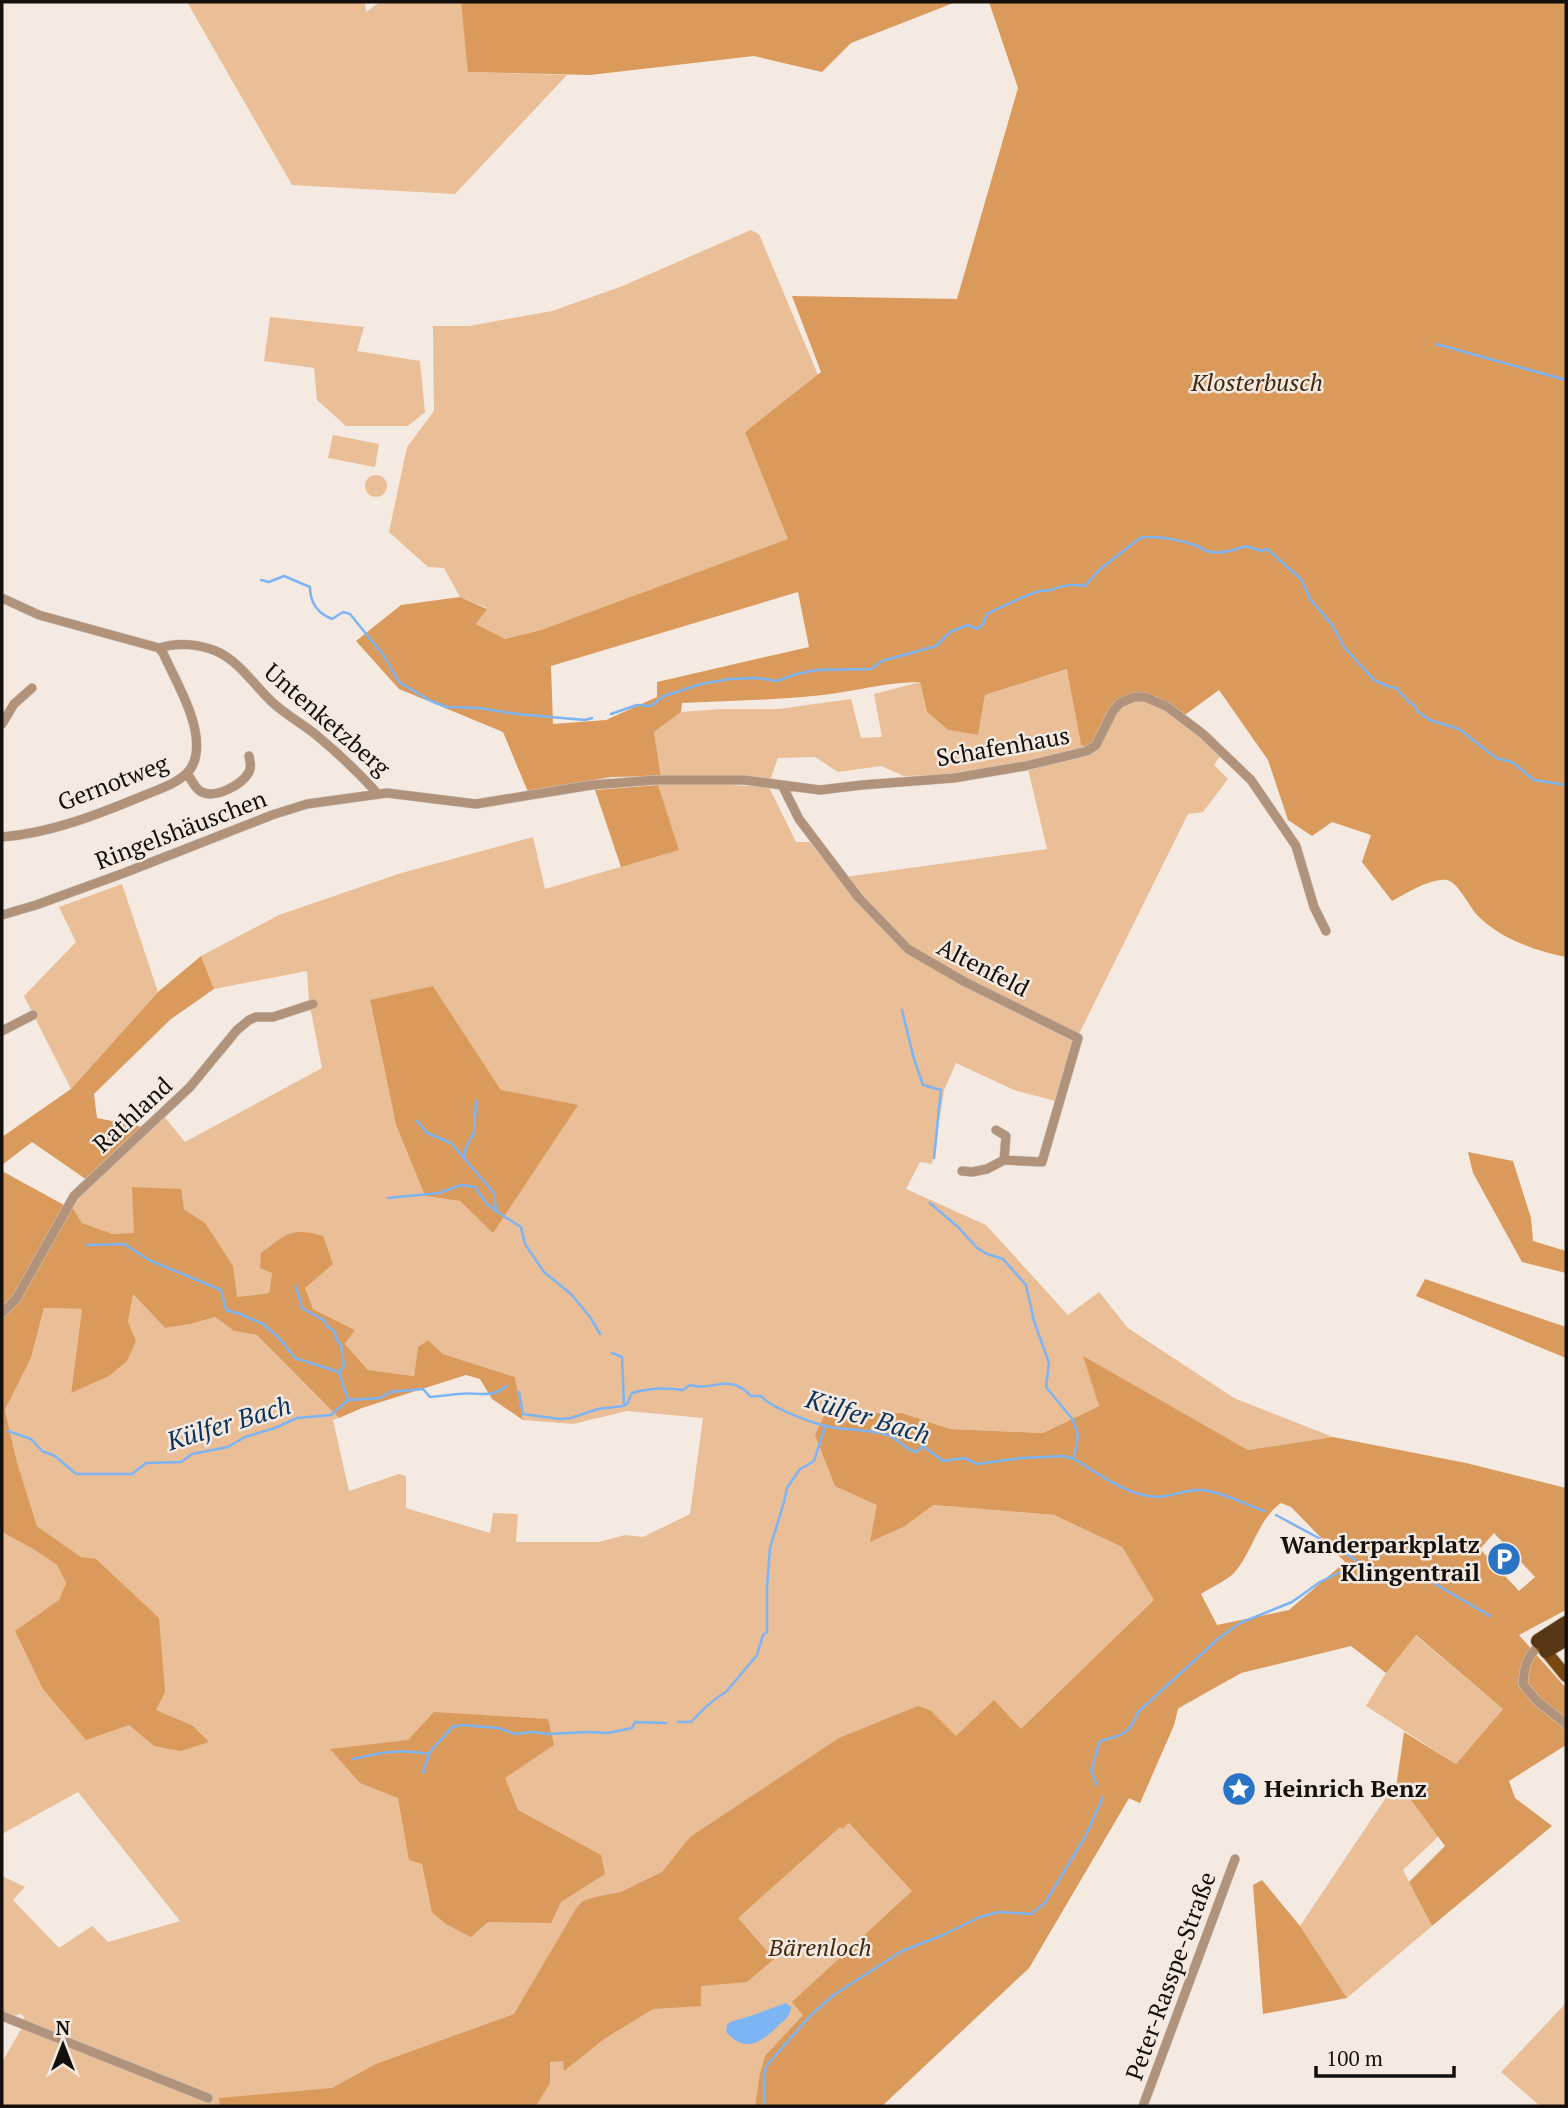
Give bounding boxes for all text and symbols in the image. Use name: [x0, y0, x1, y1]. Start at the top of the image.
park label: Klosterbusch: [1190, 366, 1323, 398]
street label: Untenketzberg: [258, 656, 398, 783]
street label: Schafenhaus: [934, 719, 1072, 773]
street label: Gernotweg: [53, 746, 173, 818]
street label: Ringelshäuschen: [90, 782, 271, 876]
street label: Altenfeld: [932, 930, 1035, 1004]
street label: Rathland: [86, 1069, 179, 1159]
water label: Külfer Bach: [801, 1381, 935, 1451]
water label: Külfer Bach: [161, 1387, 295, 1457]
place label: Wanderparkplatz Klingentrail: [1280, 1528, 1480, 1588]
parking icon: Wanderparkplatz Klingentrail: [1485, 1540, 1523, 1578]
place icon: Heinrich Benz: [1220, 1770, 1258, 1808]
place label: Heinrich Benz: [1264, 1772, 1427, 1804]
street label: Peter-Rasspe-Straße: [1117, 1867, 1223, 2084]
park label: Bärenloch: [768, 1931, 871, 1963]
north arrow: [28, 2010, 98, 2080]
text: N: [56, 2015, 71, 2040]
scale bar: [1316, 2035, 1454, 2078]
text: 100 m: [1326, 2044, 1383, 2072]

